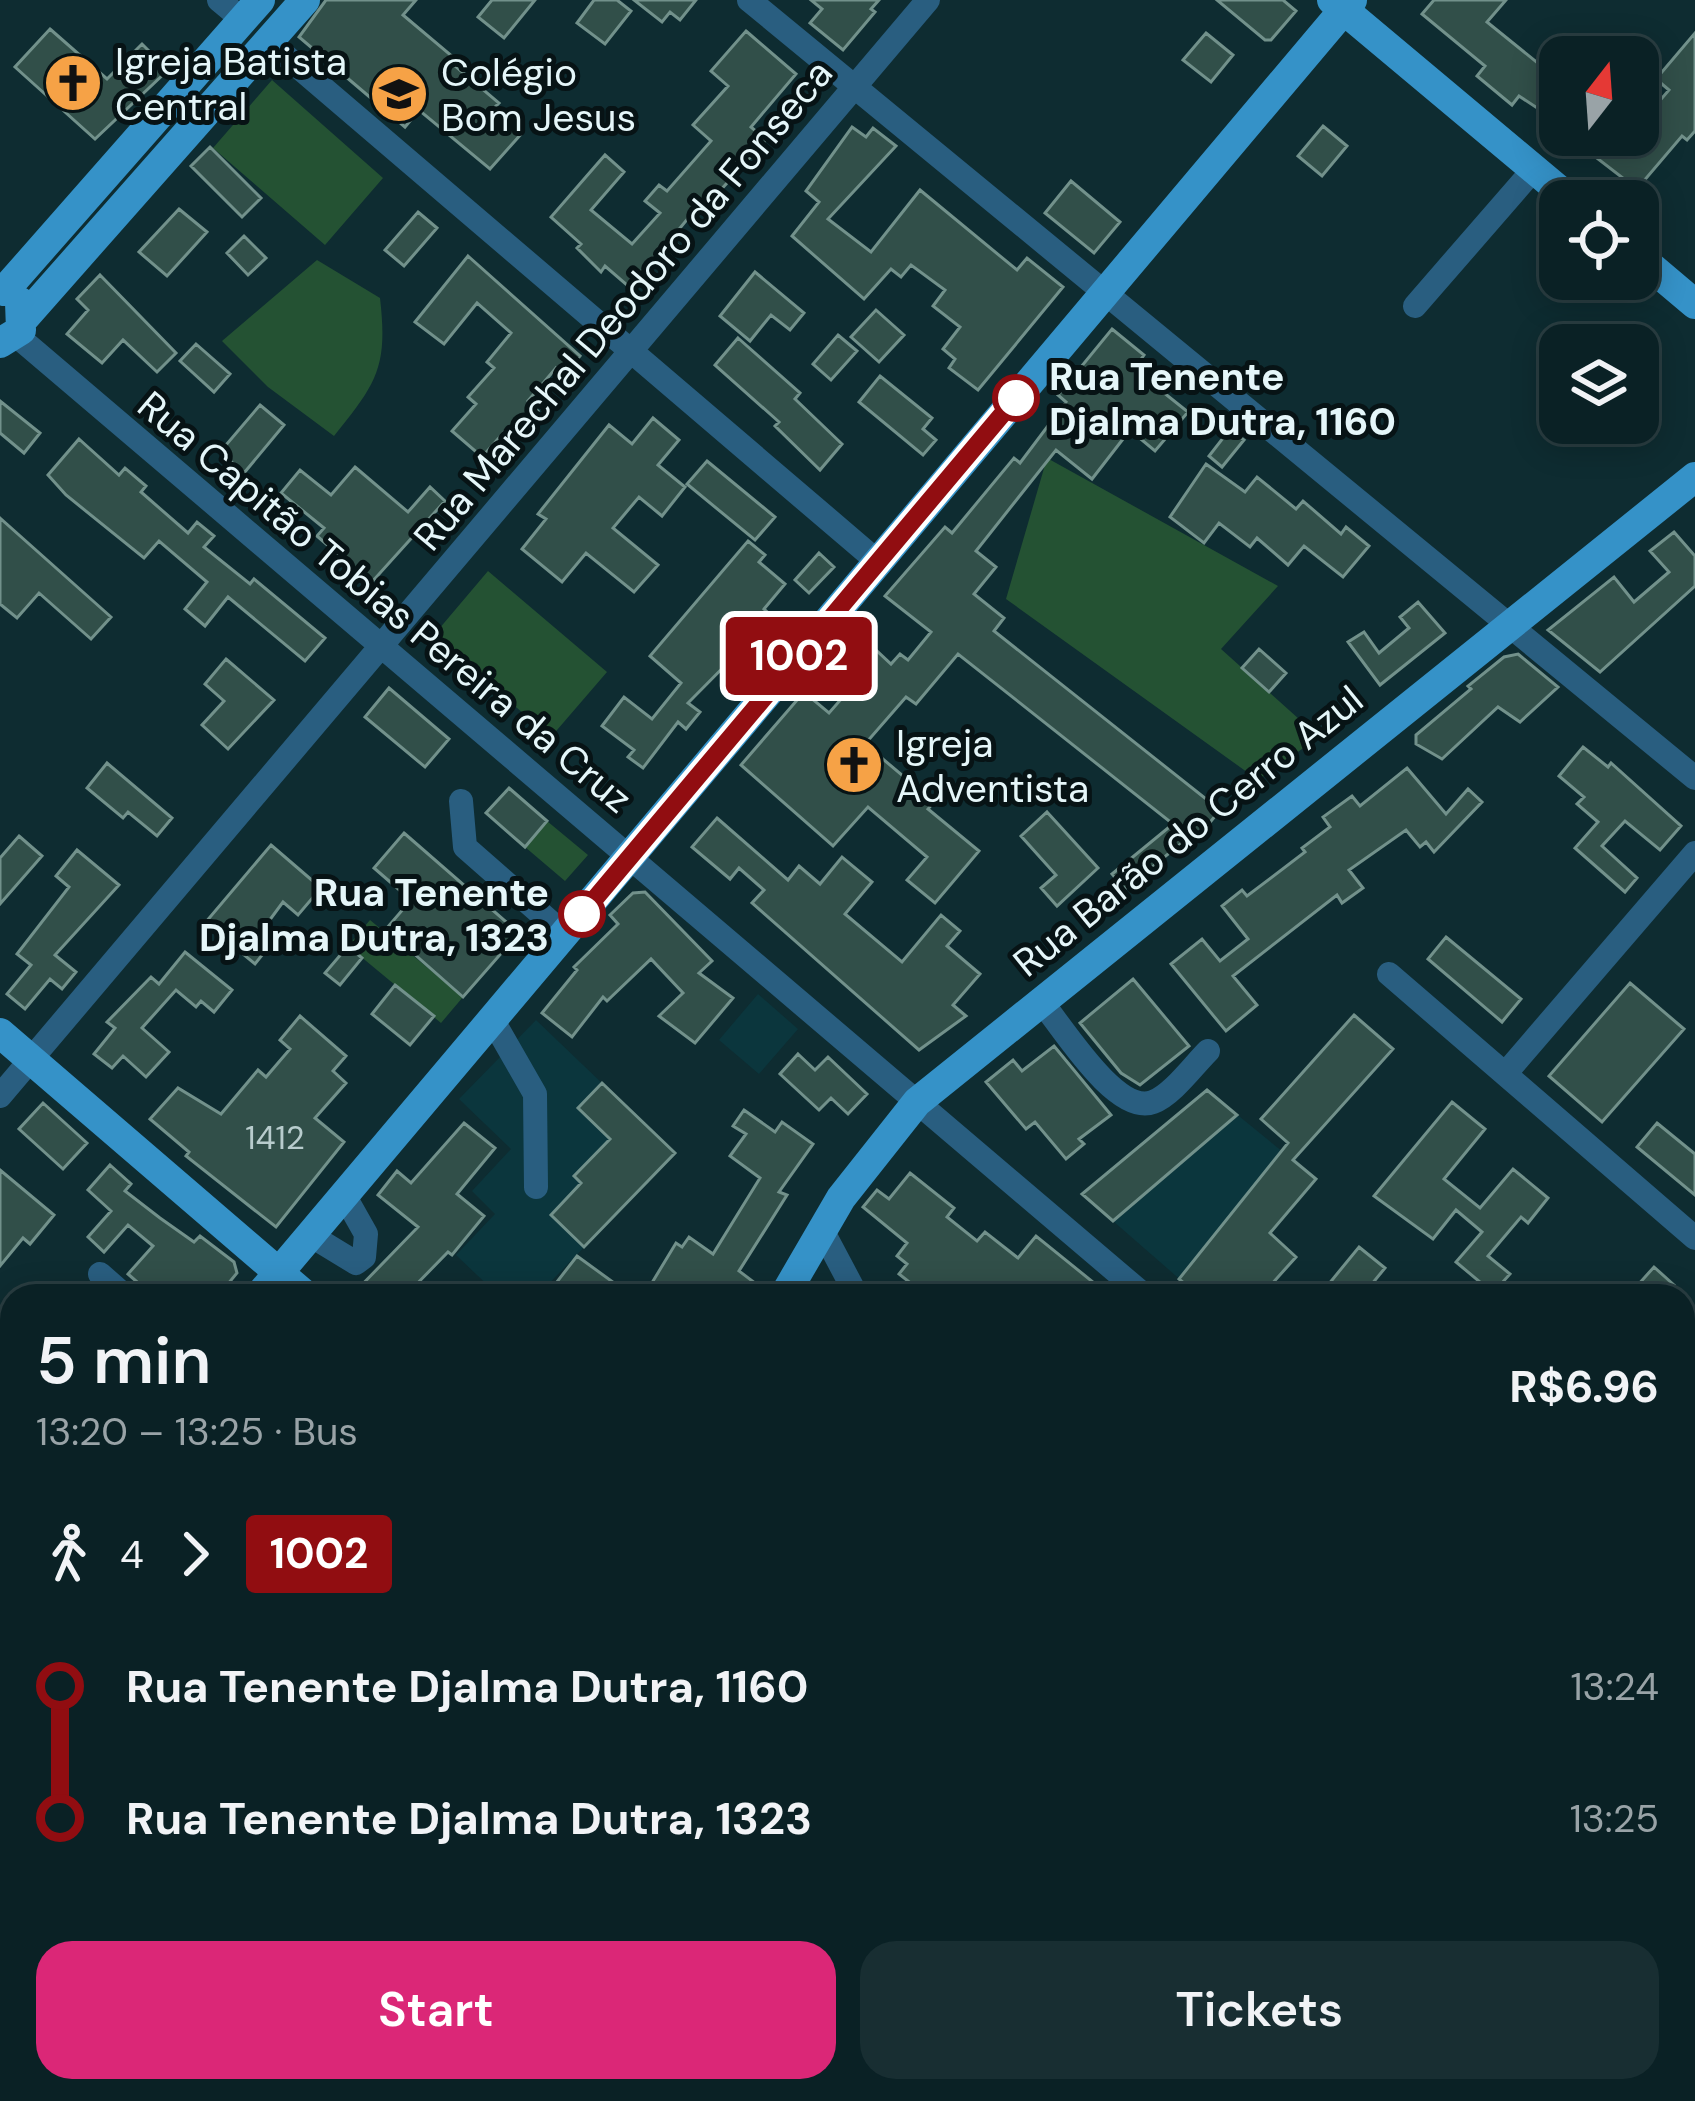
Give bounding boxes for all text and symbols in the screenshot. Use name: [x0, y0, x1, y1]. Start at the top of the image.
place label: Igreja Batista Central: [115, 36, 347, 132]
north arrow: [1539, 36, 1659, 156]
map controls: [1539, 36, 1659, 444]
place label: Colégio Bom Jesus: [441, 47, 636, 143]
street label: Rua Marechal Deodoro da Fonseca: [402, 49, 844, 561]
church icon: Igreja Batista Central: [42, 52, 104, 114]
school or university icon: Colégio Bom Jesus: [368, 63, 430, 125]
button: locate: [1539, 180, 1659, 300]
button: layers: [1539, 324, 1659, 444]
place label: Rua Tenente Djalma Dutra, 1160: [1049, 351, 1396, 447]
marker: Rua Tenente Djalma Dutra, 1160: [994, 376, 1038, 420]
street label: Rua Capitão Tobias Pereira da Cruz: [127, 380, 643, 824]
line badge: 1002: [715, 617, 883, 695]
text: 1002: [750, 628, 848, 683]
street label: Rua Barão do Cerro Azul: [1003, 674, 1373, 988]
place label: Igreja Adventista: [896, 718, 1089, 814]
church icon: Igreja Adventista: [823, 734, 885, 796]
place label: Rua Tenente Djalma Dutra, 1323: [199, 867, 549, 963]
marker: Rua Tenente Djalma Dutra, 1323: [560, 892, 604, 936]
house number: 1412: [245, 1116, 305, 1159]
text: 5 min: [36, 1318, 211, 1403]
text: R$6.96: [1509, 1357, 1659, 1416]
text: 13:20 – 13:25 · Bus: [36, 1406, 358, 1457]
icon: walk: [36, 1521, 102, 1587]
icon: forward: [162, 1521, 228, 1587]
text: 1002: [270, 1526, 368, 1581]
text: 4: [120, 1529, 144, 1580]
text: Rua Tenente Djalma Dutra, 1160: [126, 1657, 808, 1716]
text: 13:24: [1570, 1661, 1659, 1712]
text: Rua Tenente Djalma Dutra, 1323: [126, 1789, 812, 1848]
text: 13:25: [1570, 1793, 1659, 1844]
button: Start: [36, 1941, 836, 2079]
button: Tickets: [860, 1941, 1659, 2079]

